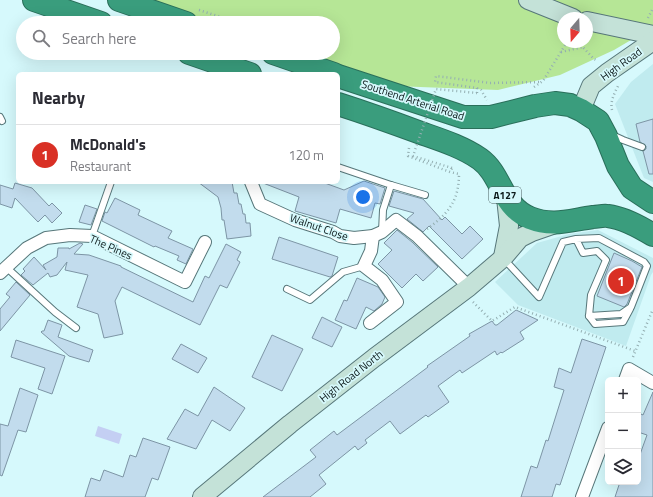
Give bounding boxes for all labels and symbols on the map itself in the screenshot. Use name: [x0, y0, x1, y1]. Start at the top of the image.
north arrow: [557, 12, 593, 48]
street label: High Road: [597, 43, 645, 84]
street label: Southend Arterial Road: [359, 76, 467, 124]
your location: [353, 187, 373, 207]
road number: A127: [489, 187, 521, 203]
street label: Walnut Close: [288, 210, 351, 245]
street label: The Pines: [87, 231, 135, 263]
pin: 1: [608, 266, 634, 296]
street label: High Road North: [316, 346, 386, 406]

